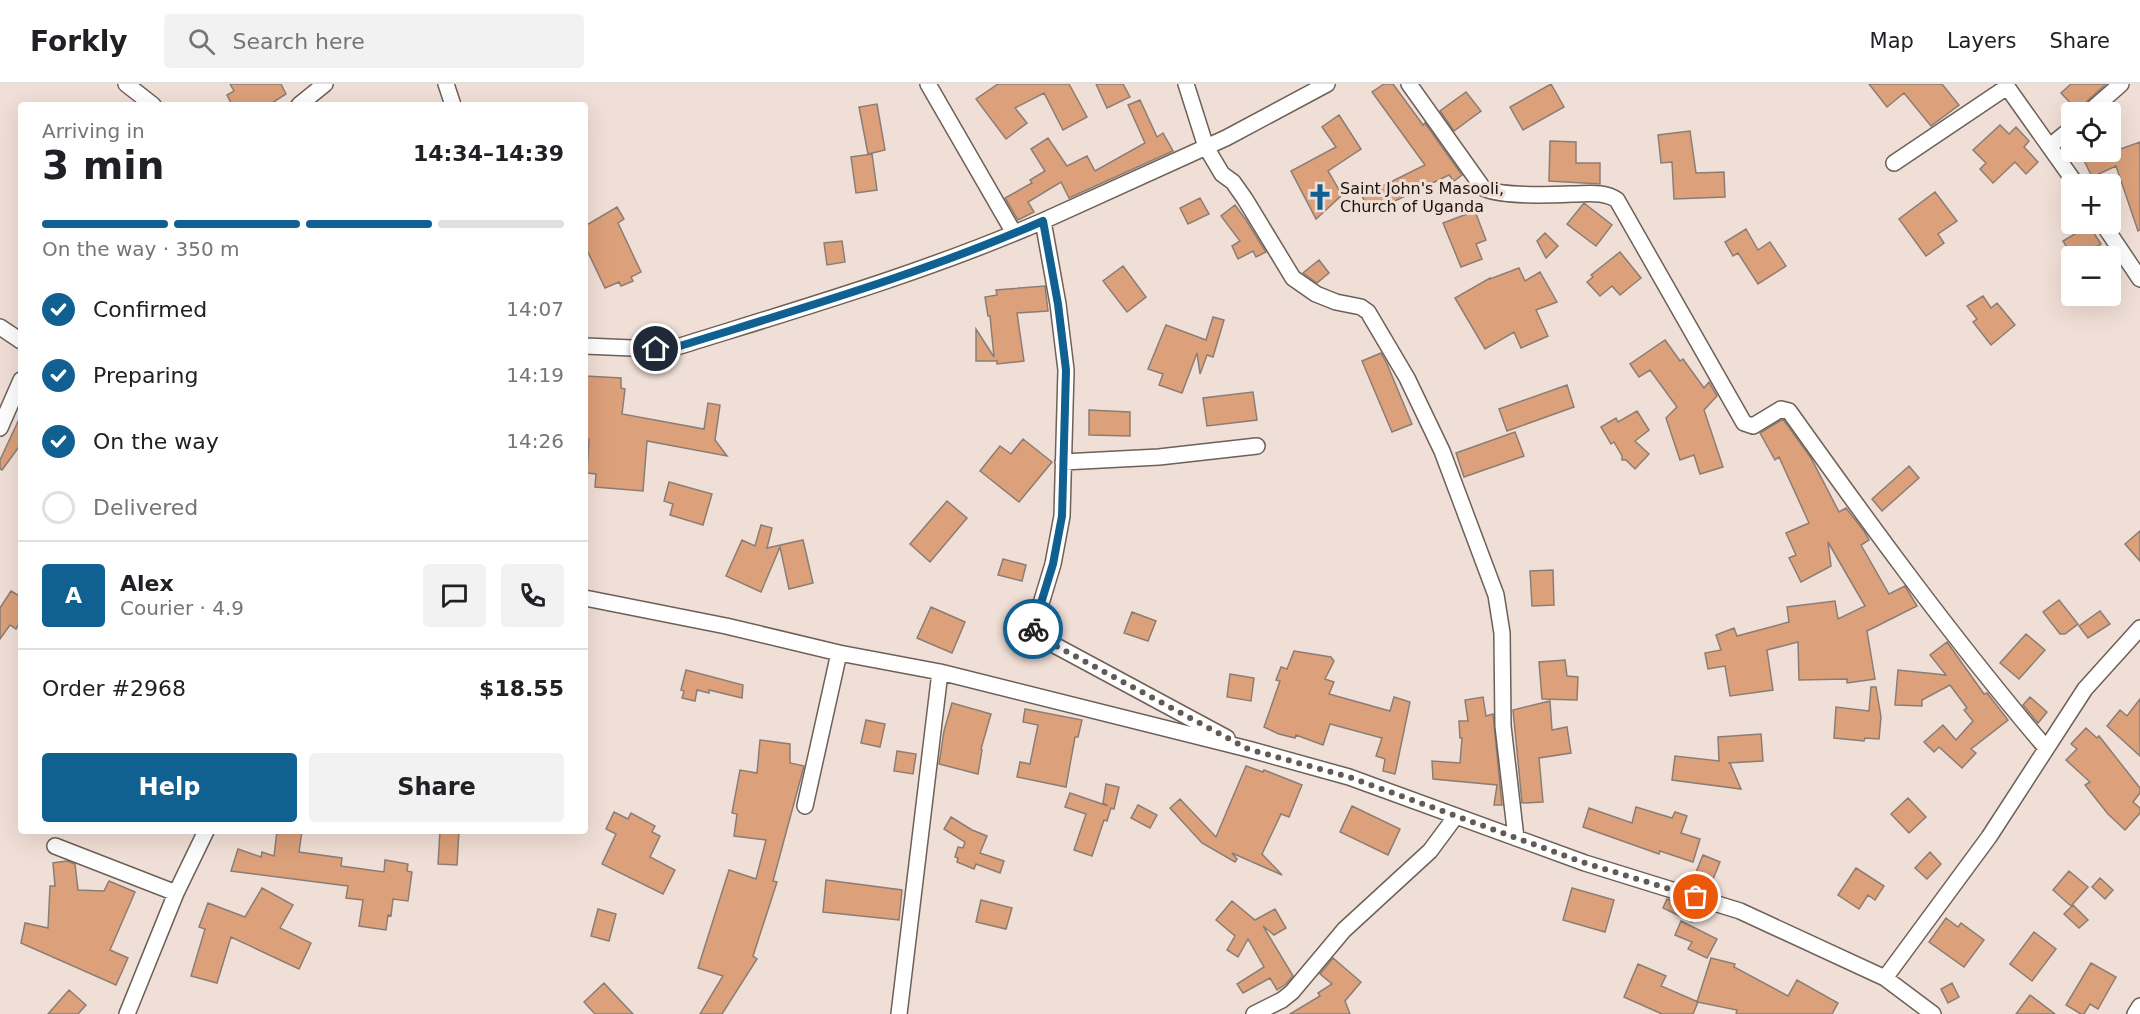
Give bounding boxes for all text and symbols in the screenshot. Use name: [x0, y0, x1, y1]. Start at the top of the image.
search box: [164, 14, 584, 68]
text: Forkly: [30, 25, 128, 58]
icon: search: [185, 25, 218, 58]
text: Search here: [233, 29, 365, 54]
text: Map: [1870, 29, 1914, 53]
text: Layers: [1947, 29, 2016, 53]
text: Share: [2049, 29, 2110, 53]
map controls: [2061, 102, 2121, 306]
button: locate: [2061, 102, 2121, 162]
text: Arriving in: [42, 119, 145, 143]
text: 14:34–14:39: [413, 141, 564, 166]
text: 3 min: [42, 143, 164, 188]
button: +: [2061, 174, 2121, 234]
place label: Saint John's Masooli, Church of Uganda: [1340, 179, 1504, 216]
church icon: Saint John's Masooli, Church of Uganda: [1305, 182, 1335, 212]
text: On the way · 350 m: [42, 237, 240, 261]
button: −: [2061, 246, 2121, 306]
icon: check: [42, 293, 75, 326]
text: Confirmed: [93, 297, 207, 322]
text: 14:07: [506, 297, 564, 321]
pin: [630, 323, 681, 374]
icon: home: [639, 332, 672, 365]
icon: check: [42, 359, 75, 392]
text: Preparing: [93, 363, 199, 388]
text: 14:19: [506, 363, 564, 387]
icon: check: [42, 425, 75, 458]
text: On the way: [93, 429, 219, 454]
text: 14:26: [506, 429, 564, 453]
text: Delivered: [93, 495, 198, 520]
button: chat: [423, 564, 486, 627]
button: phone: [501, 564, 564, 627]
text: Alex: [120, 571, 174, 596]
text: A: [65, 583, 82, 608]
text: Courier · 4.9: [120, 596, 244, 620]
courier: [1003, 599, 1063, 659]
icon: bike: [1017, 613, 1050, 646]
text: Order #2968: [42, 676, 186, 701]
text: $18.55: [479, 676, 564, 701]
button: Help: [42, 753, 297, 822]
button: Share: [309, 753, 564, 822]
pin: [1670, 871, 1721, 922]
icon: bag: [1679, 880, 1712, 913]

